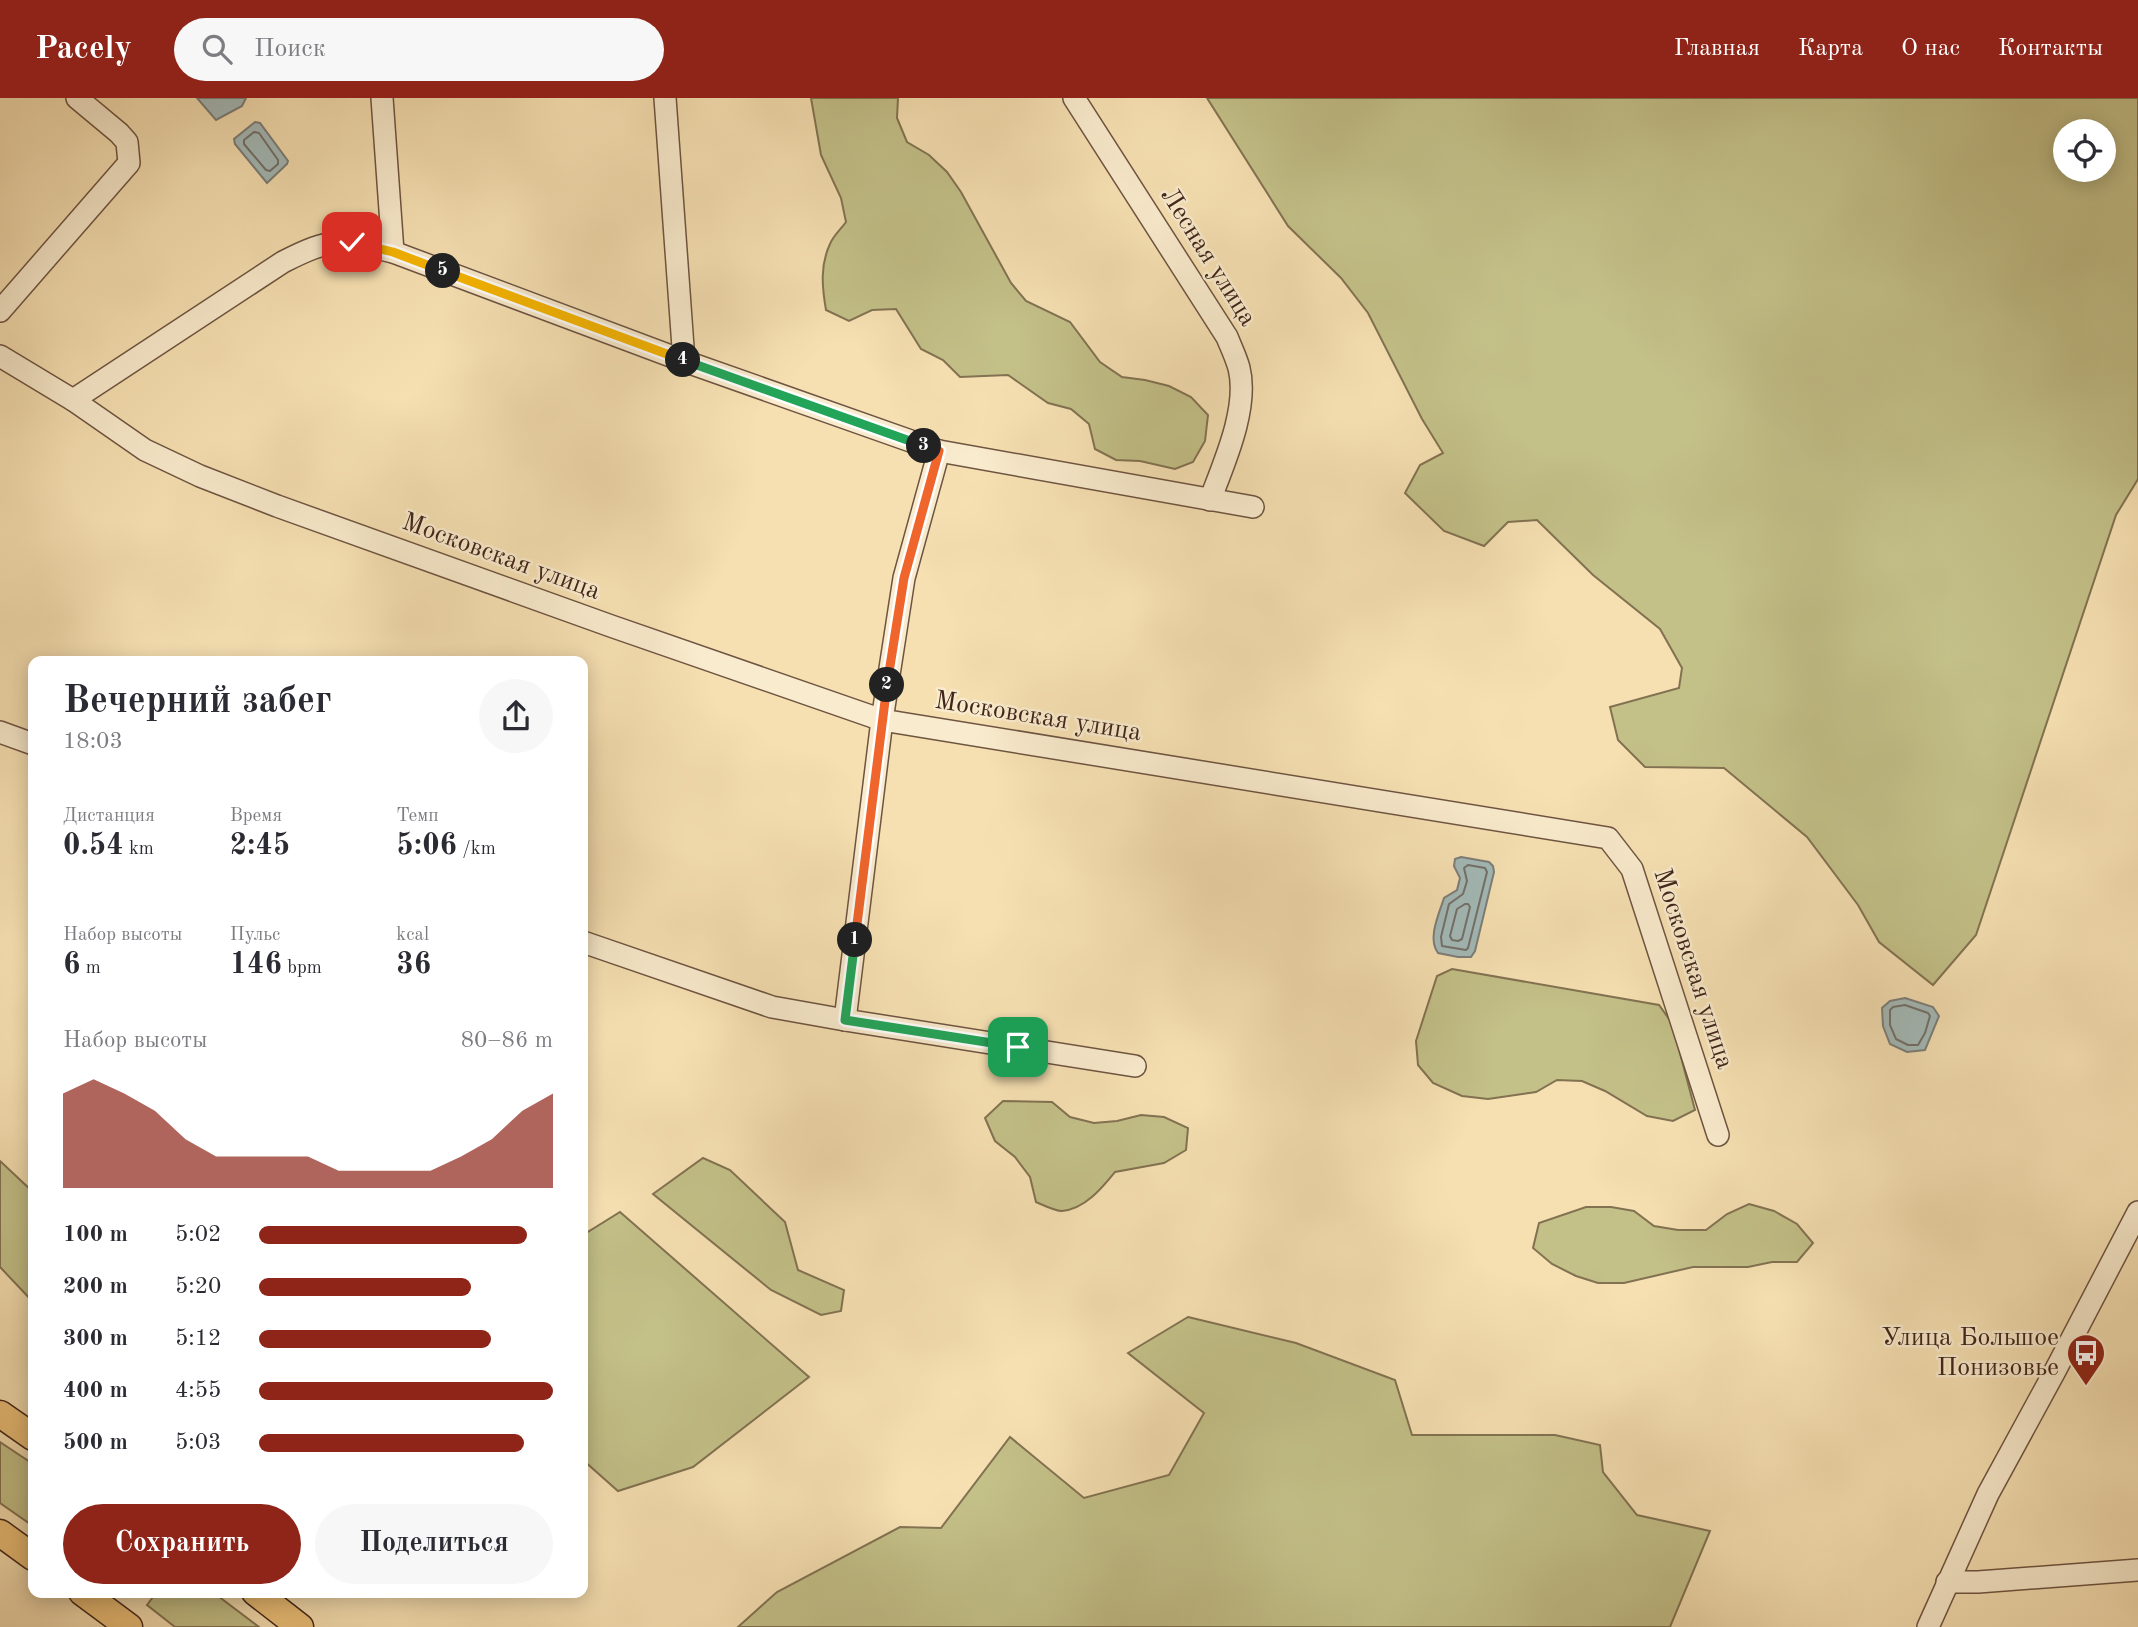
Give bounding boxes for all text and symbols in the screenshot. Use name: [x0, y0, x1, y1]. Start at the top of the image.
search box: [174, 18, 664, 81]
icon: search: [198, 30, 236, 68]
text: Pacely: [35, 33, 132, 66]
text: Поиск: [254, 36, 326, 62]
text: Главная: [1674, 37, 1760, 61]
text: Карта: [1798, 37, 1863, 61]
text: О нас: [1901, 37, 1960, 61]
text: Контакты: [1998, 37, 2103, 61]
map controls: [2053, 119, 2116, 182]
button: locate: [2053, 119, 2116, 182]
street label: Лесная улица: [1155, 183, 1261, 331]
pin: [322, 212, 382, 272]
icon: check: [333, 223, 371, 261]
pin: 5: [426, 254, 460, 288]
text: 5: [437, 261, 448, 280]
pin: 4: [666, 342, 700, 378]
text: 4: [677, 350, 688, 369]
pin: 3: [906, 428, 942, 464]
text: 3: [918, 436, 929, 455]
street label: Московская улица: [398, 509, 604, 605]
pin: 2: [870, 668, 904, 702]
text: 2: [881, 675, 892, 694]
button: share: [479, 679, 553, 753]
text: Вечерний забег: [63, 683, 332, 721]
street label: Московская улица: [933, 688, 1143, 746]
text: 18:03: [63, 730, 123, 753]
text: Дистанция: [63, 807, 155, 826]
text: Время: [230, 807, 282, 826]
text: Темп: [396, 807, 439, 826]
text: 0.54: [63, 831, 124, 861]
text: 2:45: [230, 831, 290, 861]
text: 5:06: [396, 831, 457, 861]
text: km: [124, 840, 154, 859]
text: /km: [457, 840, 496, 859]
street label: Московская улица: [1648, 866, 1738, 1073]
pin: 1: [838, 922, 872, 958]
text: Набор высоты: [63, 926, 182, 945]
text: Пульс: [230, 926, 280, 945]
text: kcal: [396, 926, 429, 945]
text: 1: [849, 930, 860, 949]
text: 6: [63, 950, 80, 980]
text: 146: [230, 950, 282, 980]
text: 36: [396, 950, 431, 980]
text: m: [80, 959, 101, 978]
text: bpm: [282, 959, 322, 978]
pin: [988, 1017, 1048, 1077]
icon: arrive: [999, 1028, 1037, 1066]
text: Набор высоты: [63, 1029, 207, 1052]
text: 80–86 m: [461, 1029, 553, 1052]
text: 100 m: [63, 1223, 128, 1246]
text: 5:02: [175, 1223, 221, 1246]
text: 200 m: [63, 1275, 128, 1298]
text: 5:20: [175, 1275, 221, 1298]
place label: Улица Большое Понизовье: [1881, 1325, 2059, 1381]
text: 300 m: [63, 1327, 128, 1350]
text: 5:12: [175, 1327, 221, 1350]
bus stop icon: Улица Большое Понизовье: [2065, 1332, 2107, 1387]
text: 400 m: [63, 1379, 128, 1402]
text: 4:55: [175, 1379, 221, 1402]
text: 500 m: [63, 1431, 128, 1454]
text: 5:03: [175, 1431, 221, 1454]
button: Сохранить: [63, 1504, 301, 1584]
button: Поделиться: [315, 1504, 553, 1584]

